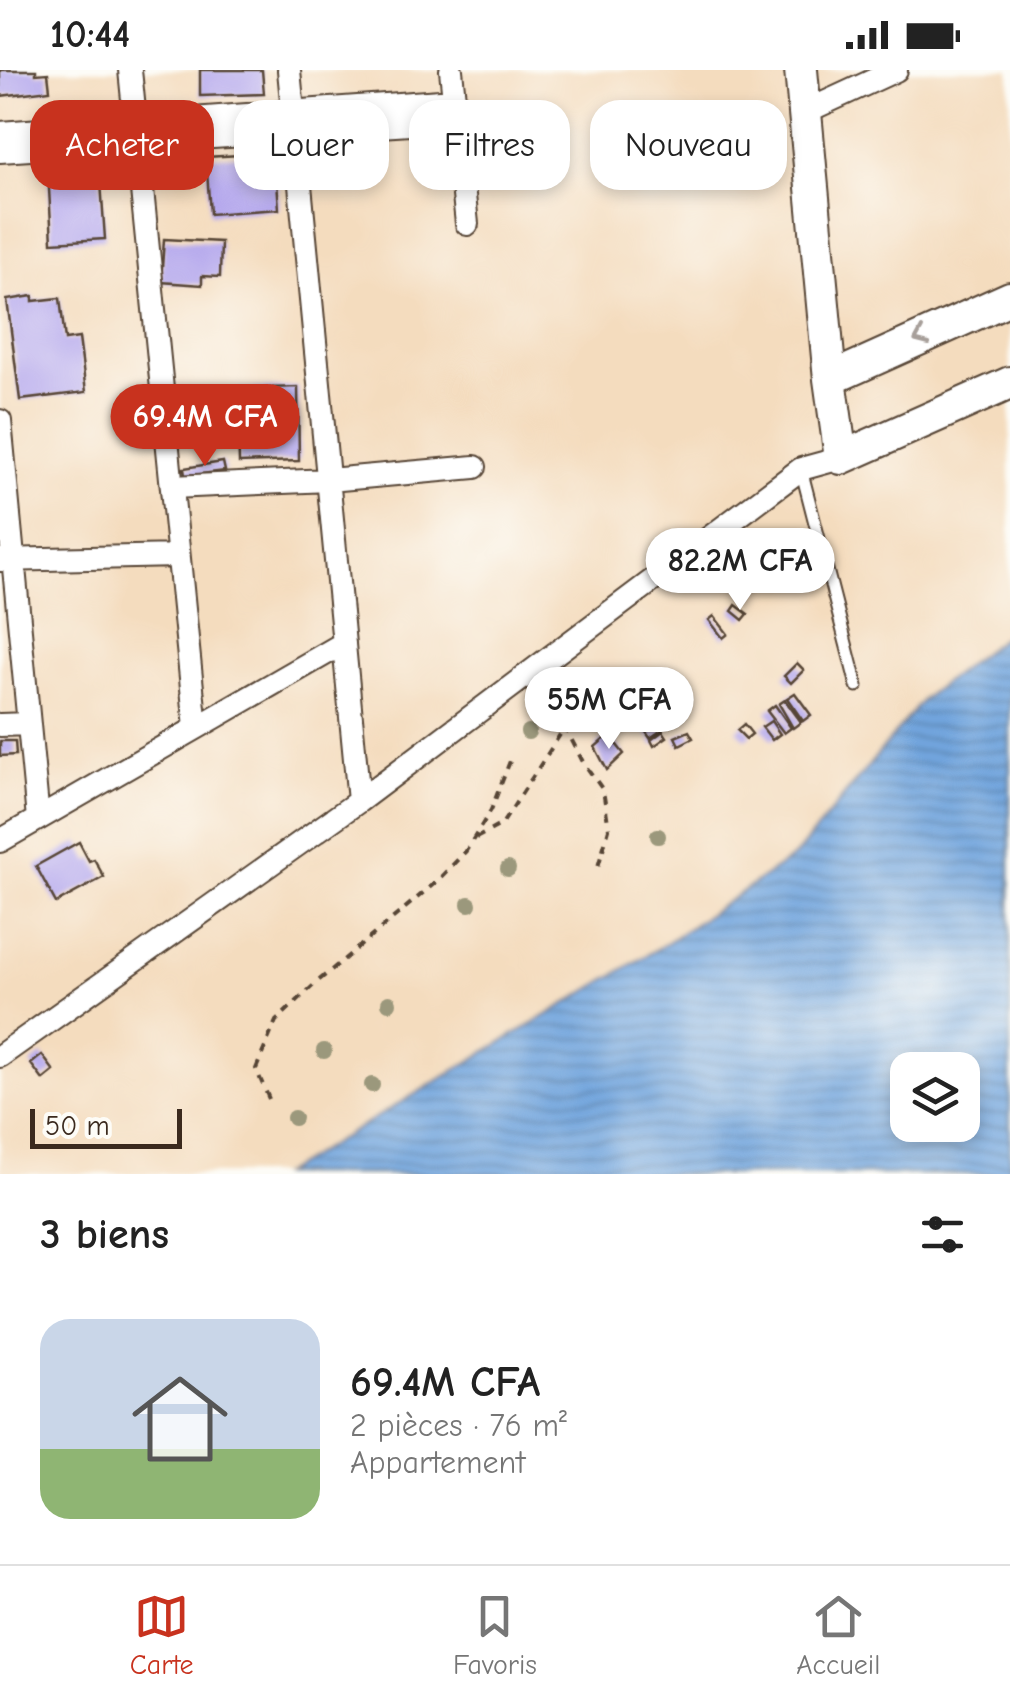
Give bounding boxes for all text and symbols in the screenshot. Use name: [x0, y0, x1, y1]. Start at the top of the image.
text: 10:44: [50, 13, 130, 57]
chip: Acheter: [30, 100, 214, 190]
chip: Louer: [234, 100, 389, 190]
chip: Filtres: [409, 100, 570, 190]
chip: Nouveau: [590, 100, 787, 190]
one-way arrow: [913, 326, 931, 346]
pin: 69.4M CFA: [91, 384, 319, 469]
text: 69.4M CFA: [133, 398, 277, 435]
pin: 82.2M CFA: [626, 528, 854, 613]
text: 82.2M CFA: [668, 542, 812, 579]
pin: 55M CFA: [517, 667, 701, 752]
text: 55M CFA: [547, 681, 671, 718]
map controls: [890, 1052, 980, 1142]
button: layers: [890, 1052, 980, 1142]
scale bar: [30, 1104, 182, 1148]
text: 50 m: [45, 1110, 110, 1142]
icon: filters: [915, 1207, 970, 1262]
text: 3 biens: [40, 1210, 169, 1259]
text: 69.4M CFA: [350, 1358, 540, 1407]
icon: home: [120, 1359, 240, 1479]
text: 2 pièces · 76 m²: [350, 1407, 567, 1444]
text: Appartement: [350, 1444, 525, 1481]
tab: Carte: [130, 1589, 194, 1681]
tab: Favoris: [453, 1589, 537, 1681]
tab: Accueil: [796, 1589, 880, 1681]

